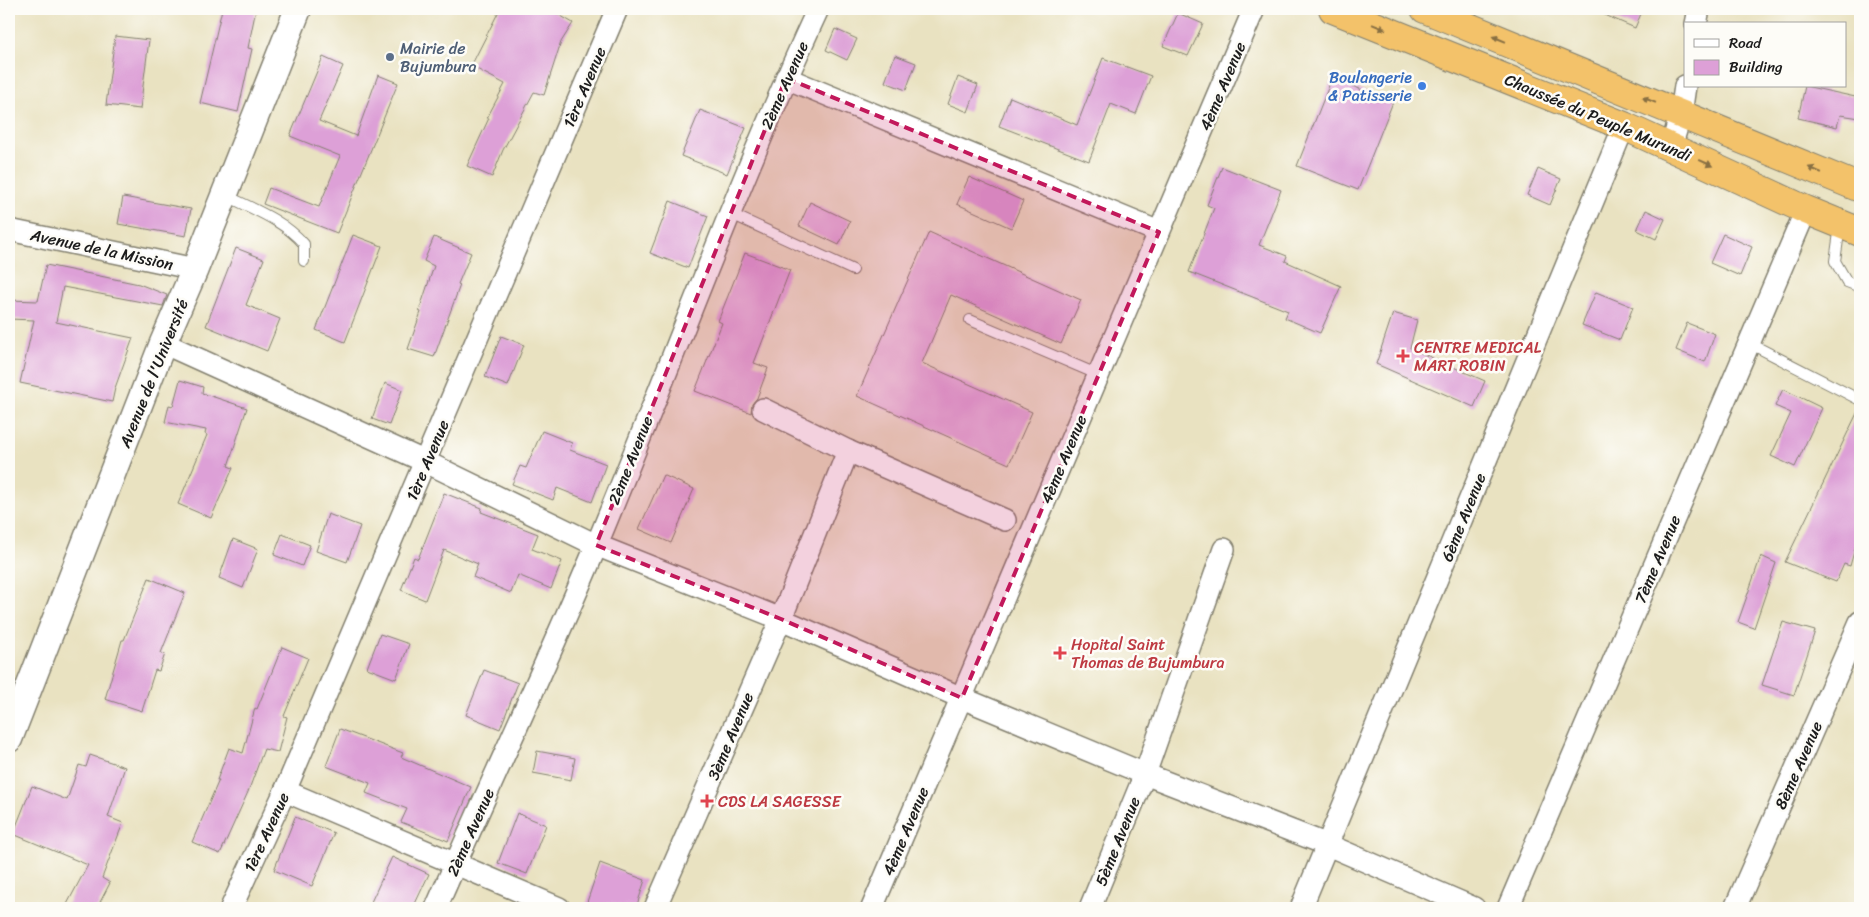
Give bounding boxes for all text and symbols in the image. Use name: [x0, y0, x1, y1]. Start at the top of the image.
legend: [1684, 22, 1846, 88]
one-way arrow: [1371, 24, 1386, 31]
text: Road: [1729, 30, 1762, 56]
place label: Mairie de Bujumbura: [400, 34, 476, 81]
one-way arrow: [1492, 34, 1506, 42]
street label: 2ème Avenue: [752, 36, 817, 134]
street label: 4ème Avenue: [1191, 37, 1254, 135]
street label: 1ère Avenue: [554, 42, 615, 132]
marker: Mairie de Bujumbura: [384, 51, 396, 63]
text: Building: [1729, 54, 1783, 80]
place label: Boulangerie & Patisserie: [1328, 63, 1412, 110]
street label: Chaussée du Peuple Murundi: [1500, 65, 1696, 170]
marker: Boulangerie & Patisserie: [1416, 80, 1428, 92]
one-way arrow: [1641, 96, 1656, 104]
one-way arrow: [1699, 160, 1713, 168]
one-way arrow: [1808, 165, 1822, 173]
street label: Avenue de la Mission: [27, 220, 176, 279]
street label: Avenue de l'Université: [110, 294, 197, 453]
place label: CENTRE MEDICAL MART ROBIN: [1414, 333, 1542, 380]
marker: CENTRE MEDICAL MART ROBIN: [1396, 349, 1410, 363]
street label: 4ème Avenue: [1032, 410, 1095, 508]
street label: 2ème Avenue: [599, 411, 661, 509]
street label: 1ère Avenue: [397, 415, 458, 505]
street label: 6ème Avenue: [1432, 468, 1494, 566]
street label: 7ème Avenue: [1626, 510, 1689, 608]
place label: Hopital Saint Thomas de Bujumbura: [1071, 630, 1224, 677]
marker: Hopital Saint Thomas de Bujumbura: [1053, 646, 1067, 660]
street label: 3ème Avenue: [699, 688, 762, 785]
street label: 8ème Avenue: [1766, 716, 1831, 814]
street label: 4ème Avenue: [874, 782, 937, 880]
street label: 2ème Avenue: [438, 783, 503, 881]
street label: 1ère Avenue: [235, 787, 298, 877]
place label: CDS LA SAGESSE: [718, 787, 842, 816]
street label: 5ème Avenue: [1086, 792, 1149, 890]
marker: CDS LA SAGESSE: [700, 794, 714, 808]

